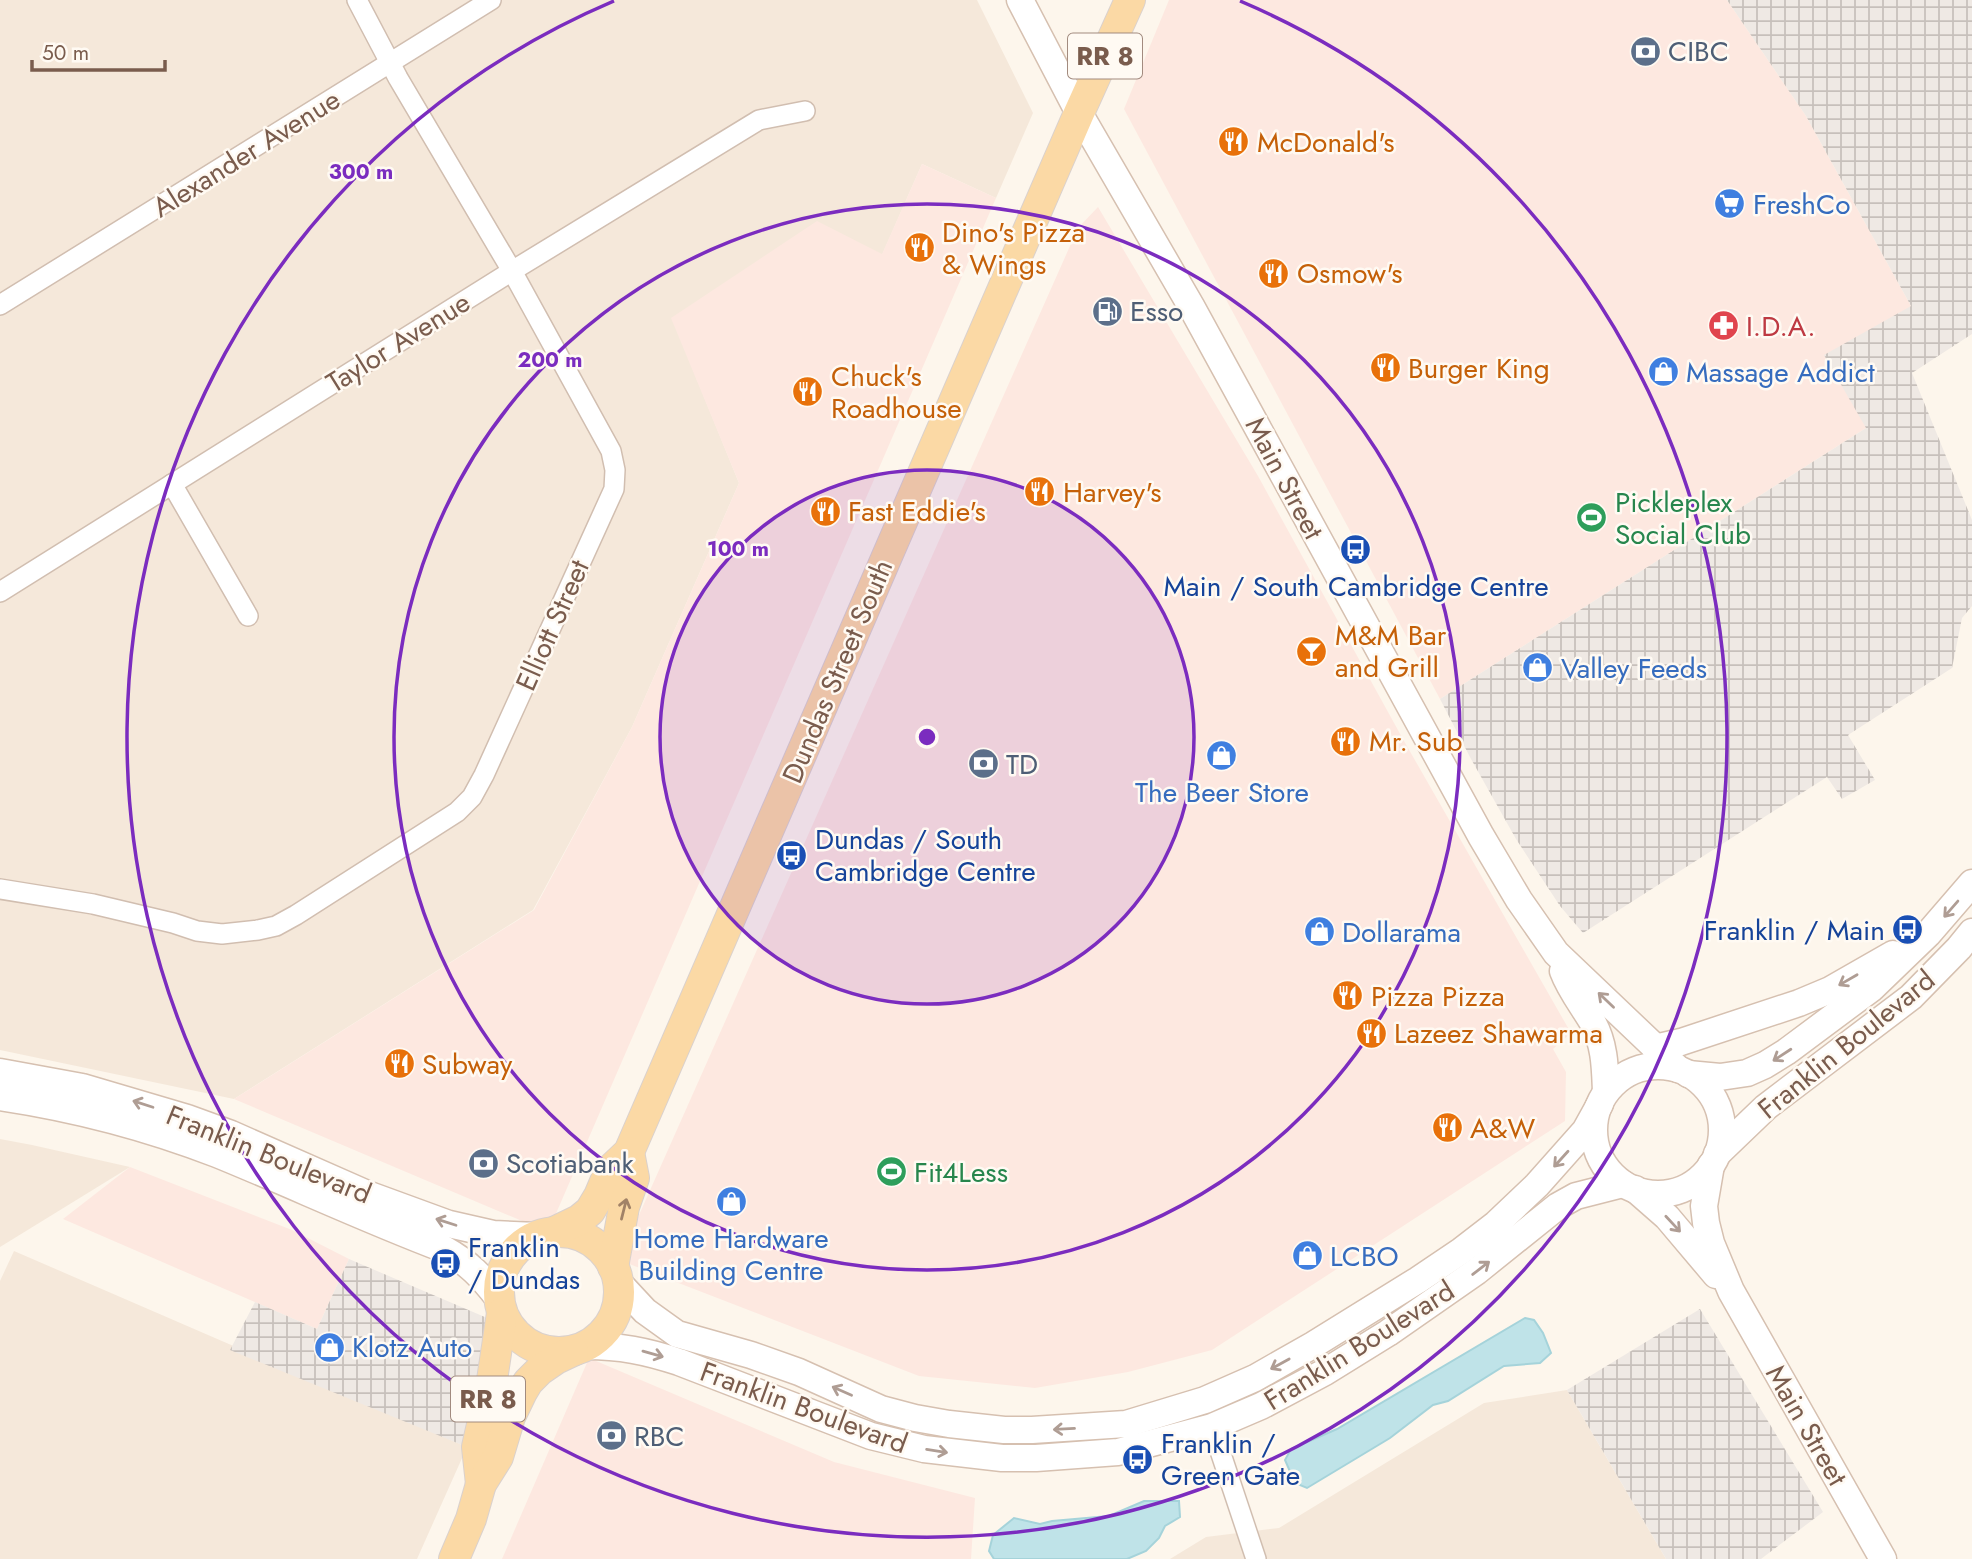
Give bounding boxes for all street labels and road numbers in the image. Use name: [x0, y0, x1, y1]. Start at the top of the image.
road number: RR 8: [1068, 34, 1142, 78]
street label: Alexander Avenue: [144, 79, 348, 228]
street label: Taylor Avenue: [318, 282, 478, 403]
street label: Main Street: [1235, 410, 1334, 547]
street label: Elliott Street: [505, 553, 600, 697]
street label: Dundas Street South: [772, 553, 903, 789]
street label: Franklin Boulevard: [1749, 960, 1944, 1129]
street label: Franklin Boulevard: [160, 1095, 377, 1214]
street label: Franklin Boulevard: [1256, 1270, 1462, 1421]
street label: Franklin Boulevard: [695, 1351, 913, 1464]
street label: Main Street: [1755, 1357, 1858, 1493]
road number: RR 8: [451, 1376, 525, 1422]

